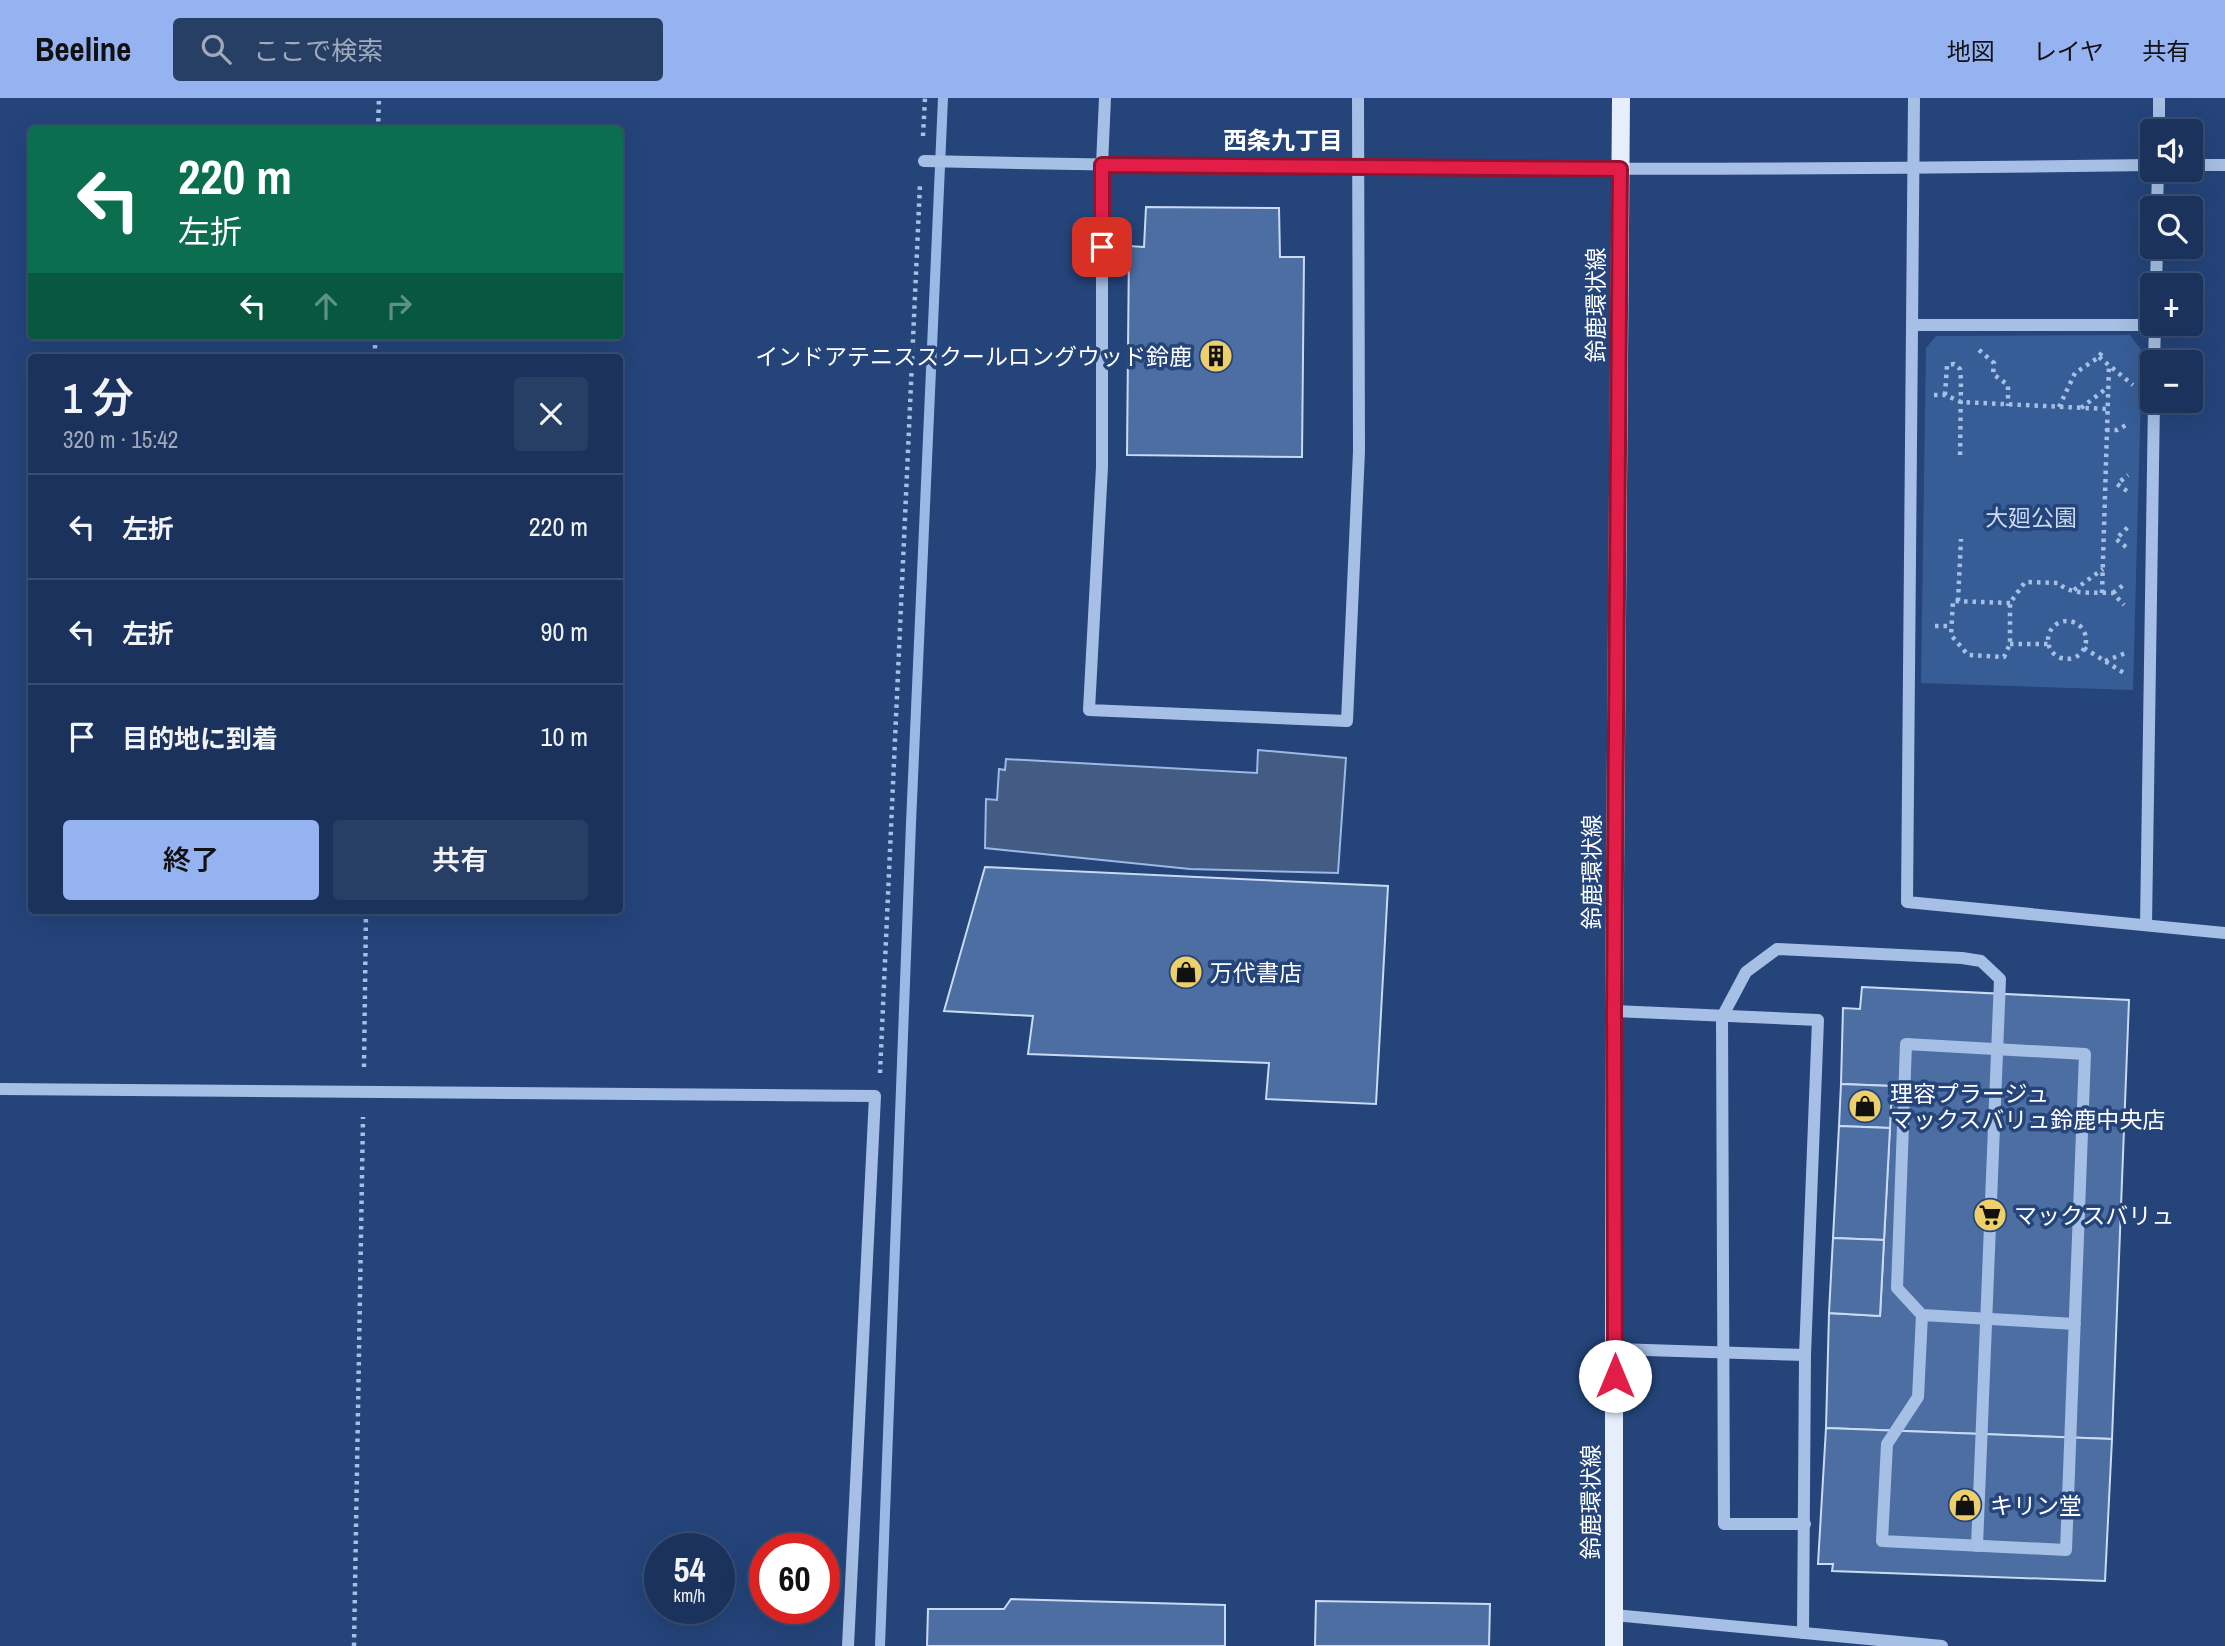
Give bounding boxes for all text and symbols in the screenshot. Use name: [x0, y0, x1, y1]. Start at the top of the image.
search box: [173, 18, 663, 81]
text: Beeline: [35, 27, 131, 71]
icon: search: [197, 30, 235, 68]
text: ここで検索: [253, 33, 383, 68]
text: 地図: [1947, 35, 1995, 67]
text: レイヤ: [2033, 35, 2104, 67]
text: 共有: [2142, 35, 2190, 67]
map controls: [2140, 119, 2203, 413]
button: sound: [2140, 119, 2203, 182]
district label: 西条九丁目: [1223, 124, 1343, 156]
text: 220 m: [178, 143, 292, 209]
icon: left: [63, 154, 154, 245]
button: search: [2140, 196, 2203, 259]
text: 左折: [178, 210, 242, 253]
pin: [1072, 217, 1132, 277]
icon: arrive: [1083, 228, 1121, 266]
street label: 鈴鹿環状線: [1580, 248, 1611, 363]
button: +: [2140, 273, 2203, 336]
icon: left: [234, 287, 272, 325]
icon: ahead: [307, 287, 345, 325]
icon: right: [380, 287, 418, 325]
building icon: インドアテニススクールロングウッド鈴鹿: [1197, 337, 1235, 375]
place label: インドアテニススクールロングウッド鈴鹿: [755, 341, 1192, 372]
button: −: [2140, 350, 2203, 413]
text: 1 分: [63, 370, 134, 426]
button: close: [514, 377, 588, 451]
text: 320 m · 15:42: [63, 424, 178, 455]
park label: 大廻公園: [1985, 502, 2077, 533]
icon: left: [63, 508, 101, 546]
text: 220 m: [529, 509, 588, 544]
text: 左折: [122, 511, 174, 546]
icon: left: [63, 613, 101, 651]
text: 90 m: [541, 614, 588, 649]
text: 左折: [122, 616, 174, 651]
icon: arrive: [63, 718, 101, 756]
text: 10 m: [541, 719, 588, 754]
text: 目的地に到着: [122, 721, 278, 756]
street label: 鈴鹿環状線: [1576, 815, 1607, 930]
button: 終了: [63, 820, 319, 900]
button: 共有: [333, 820, 588, 900]
shop icon: 万代書店: [1167, 953, 1205, 991]
place label: 万代書店: [1210, 957, 1302, 988]
place label: 理容プラージュ マックスバリュ鈴鹿中央店: [1890, 1078, 2165, 1135]
shop icon: 理容プラージュ マックスバリュ鈴鹿中央店: [1846, 1087, 1884, 1125]
supermarket icon: マックスバリュ: [1971, 1196, 2009, 1234]
place label: マックスバリュ: [2014, 1200, 2174, 1231]
position arrow: [1578, 1339, 1652, 1413]
street label: 鈴鹿環状線: [1575, 1445, 1606, 1560]
shop icon: キリン堂: [1946, 1486, 1984, 1524]
place label: キリン堂: [1990, 1490, 2082, 1521]
speed limit sign: 60: [749, 1533, 840, 1624]
text: 54: [674, 1546, 705, 1593]
text: km/h: [674, 1583, 706, 1608]

